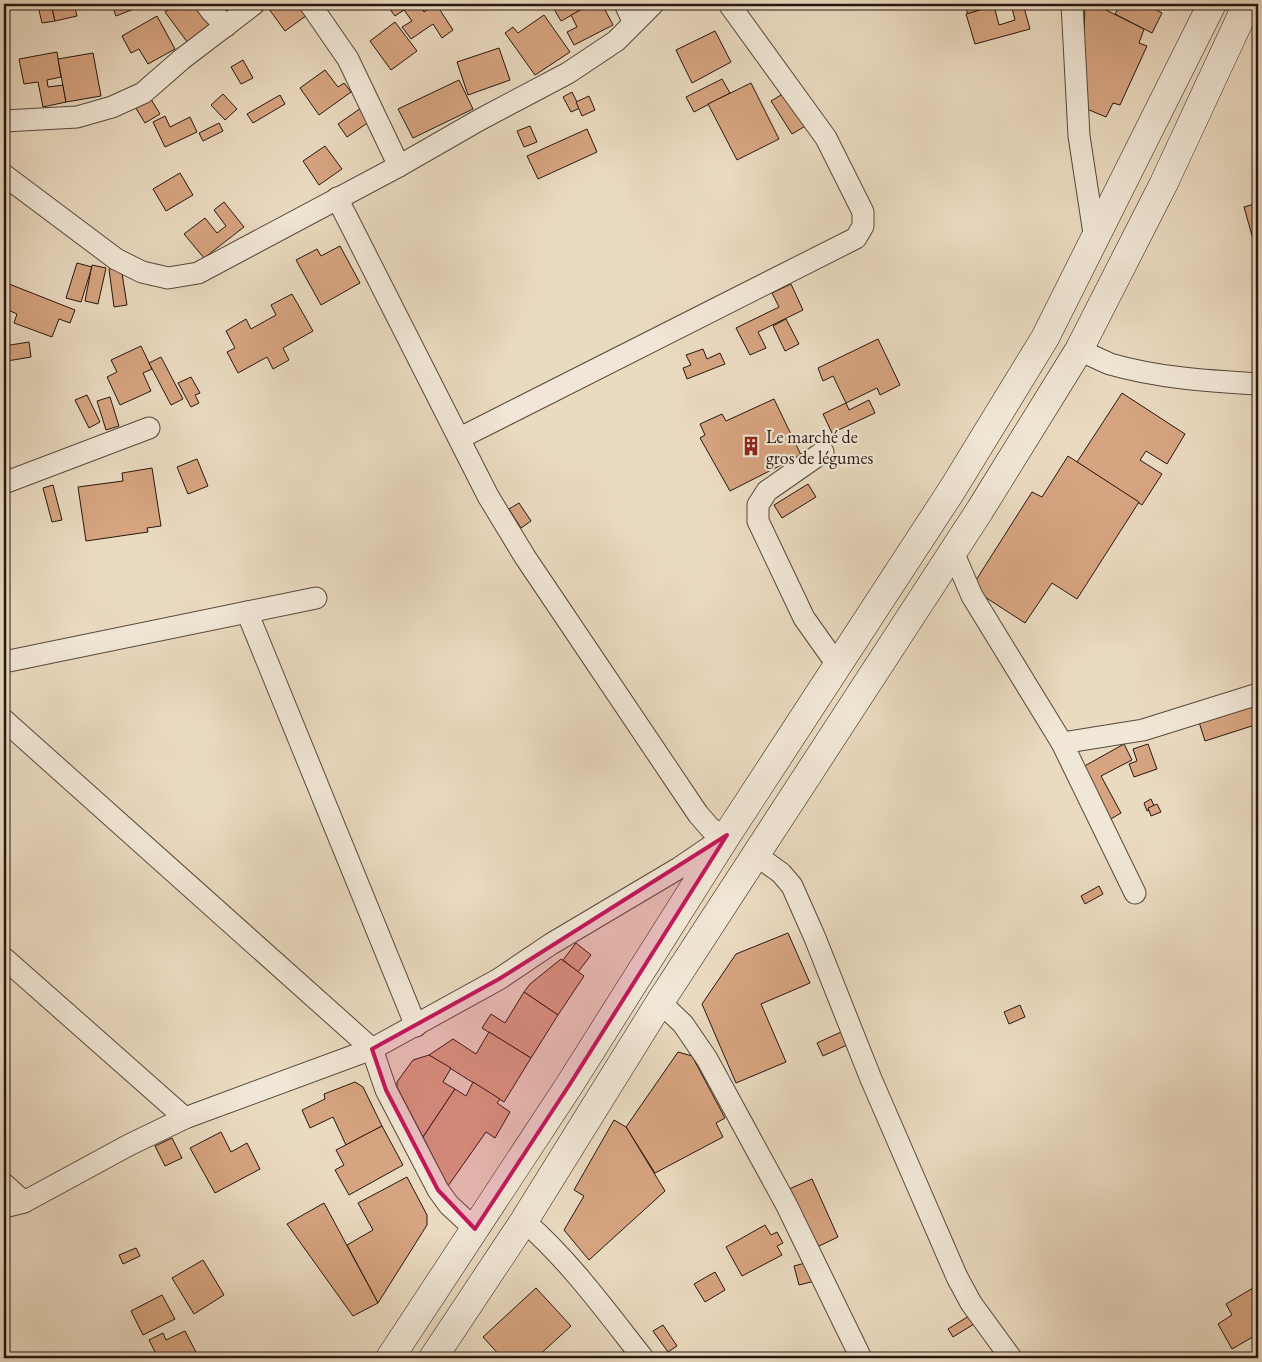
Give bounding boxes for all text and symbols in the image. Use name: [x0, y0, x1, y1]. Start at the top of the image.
place label: Le marché de gros de légumes: [766, 425, 874, 469]
building icon: Le marché de gros de légumes: [740, 435, 762, 457]

